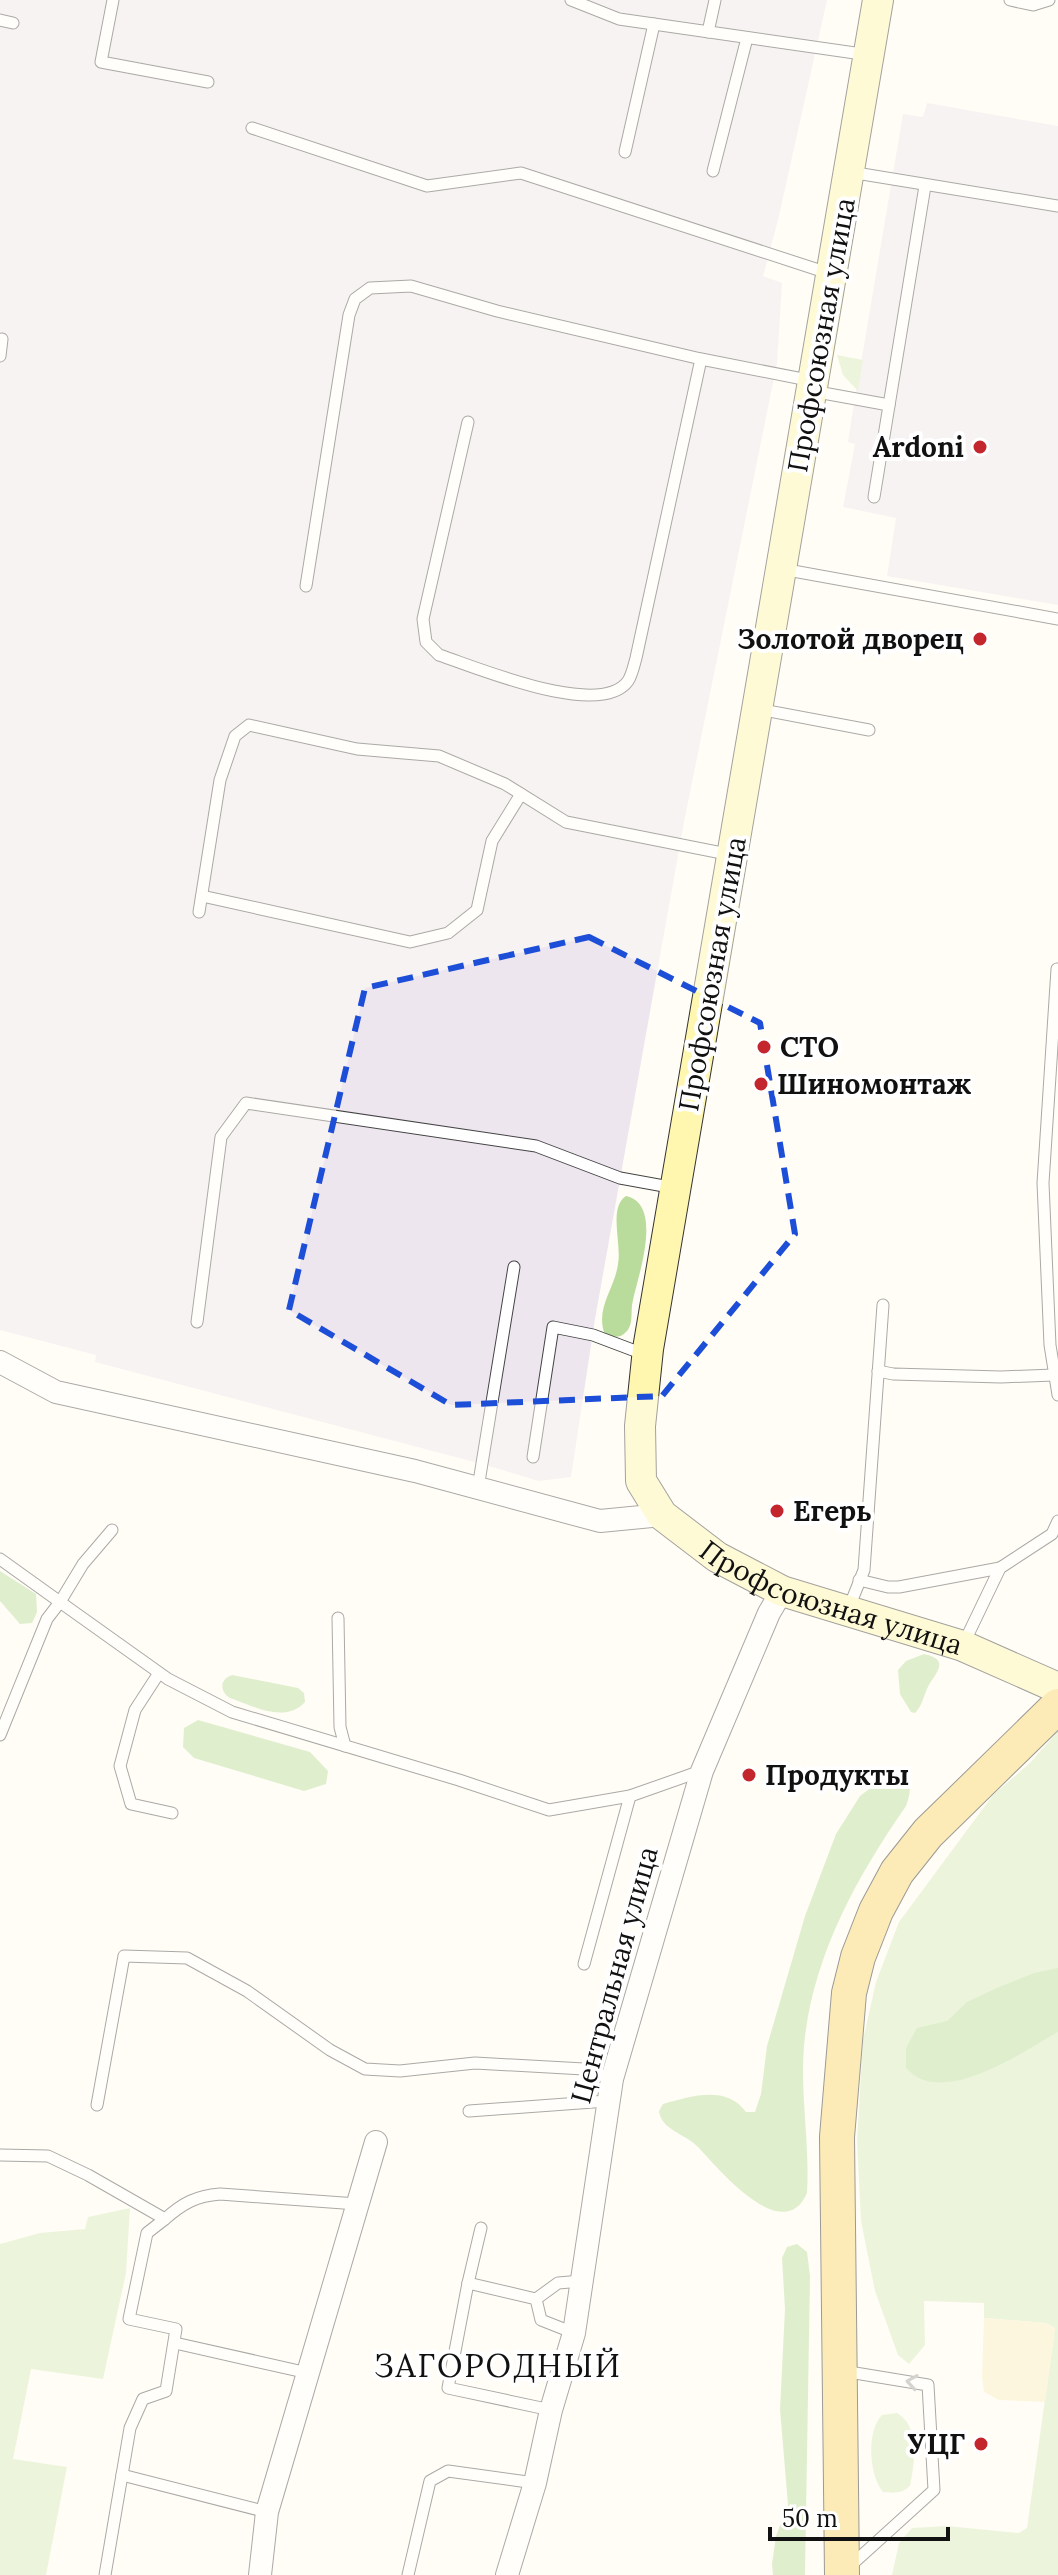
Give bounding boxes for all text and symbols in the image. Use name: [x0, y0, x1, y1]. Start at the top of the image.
street label: Профсоюзная улица: [779, 195, 863, 475]
place label: Ardoni: [873, 429, 964, 465]
marker: Ardoni: [971, 438, 989, 456]
place label: Золотой дворец: [737, 621, 964, 657]
marker: Золотой дворец: [971, 630, 989, 648]
street label: Профсоюзная улица: [670, 834, 754, 1114]
place label: СТО: [780, 1029, 839, 1065]
marker: СТО: [755, 1038, 773, 1056]
place label: Шиномонтаж: [777, 1066, 972, 1102]
marker: Шиномонтаж: [752, 1075, 770, 1093]
place label: Егерь: [793, 1493, 872, 1529]
marker: Егерь: [768, 1502, 786, 1520]
street label: Профсоюзная улица: [692, 1532, 967, 1663]
place label: Продукты: [765, 1757, 909, 1793]
marker: Продукты: [740, 1766, 758, 1784]
street label: Центральная улица: [562, 1843, 666, 2107]
district label: ЗАГОРОДНЫЙ: [374, 2345, 622, 2386]
one-way arrow: [905, 2374, 919, 2391]
place label: УЦГ: [908, 2426, 965, 2462]
marker: УЦГ: [972, 2435, 990, 2453]
scale bar: [770, 2491, 948, 2541]
text: 50 m: [782, 2503, 838, 2534]

